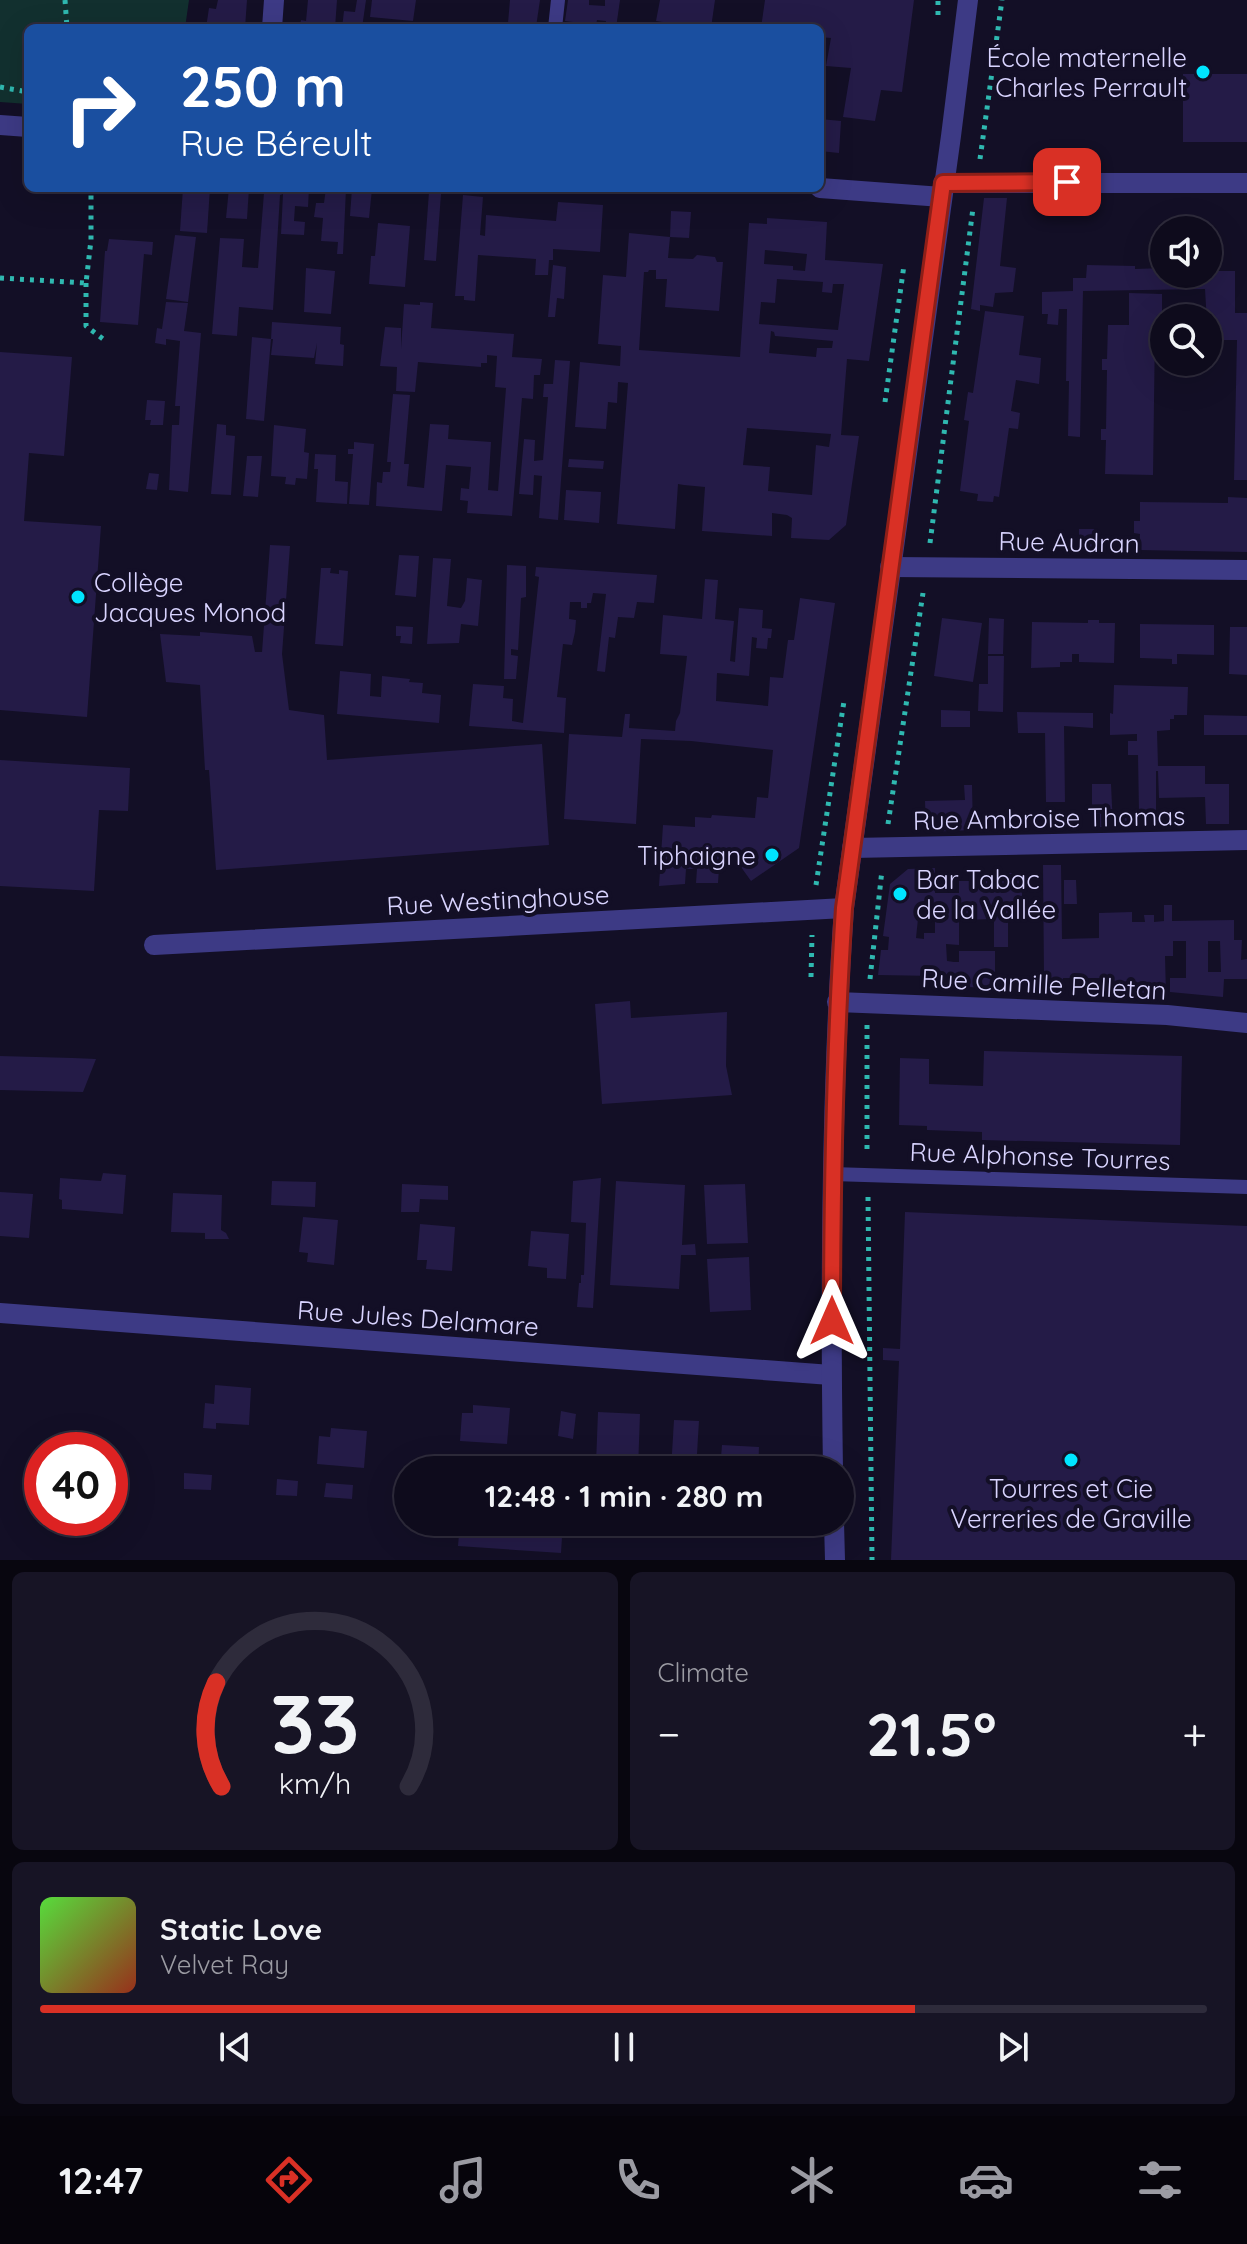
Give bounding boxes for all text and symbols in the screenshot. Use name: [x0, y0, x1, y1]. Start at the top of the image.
place label: École maternelle Charles Perrault: [987, 41, 1187, 104]
text: 250 m: [180, 51, 346, 121]
icon: right: [48, 56, 152, 160]
marker: École maternelle Charles Perrault: [1194, 63, 1212, 81]
text: Rue Béreult: [180, 120, 372, 165]
pin: [1033, 148, 1101, 216]
icon: arrive: [1045, 160, 1089, 204]
map controls: [1150, 216, 1222, 376]
button: sound: [1150, 216, 1222, 288]
button: search: [1150, 304, 1222, 376]
street label: Rue Audran: [998, 524, 1140, 560]
place label: Collège Jacques Monod: [94, 566, 286, 629]
marker: Collège Jacques Monod: [69, 588, 87, 606]
street label: Rue Ambroise Thomas: [912, 799, 1186, 837]
place label: Tiphaigne: [637, 839, 756, 872]
marker: Tiphaigne: [763, 846, 781, 864]
place label: Bar Tabac de la Vallée: [916, 863, 1056, 926]
street label: Rue Westinghouse: [386, 878, 610, 922]
marker: Bar Tabac de la Vallée: [891, 885, 909, 903]
street label: Rue Camille Pelletan: [921, 961, 1167, 1007]
street label: Rue Alphonse Tourres: [909, 1135, 1171, 1177]
position arrow: [790, 1279, 874, 1363]
street label: Rue Jules Delamare: [296, 1293, 540, 1343]
speed limit sign: 40: [24, 1432, 128, 1536]
marker: Tourres et Cie Verreries de Graville: [1062, 1451, 1080, 1469]
place label: Tourres et Cie Verreries de Graville: [950, 1472, 1192, 1535]
text: 12:48 · 1 min · 280 m: [485, 1477, 763, 1515]
text: Climate: [658, 1656, 749, 1689]
text: 33: [270, 1670, 359, 1774]
text: 21.5°: [866, 1696, 997, 1771]
text: −: [658, 1706, 680, 1761]
text: +: [1182, 1706, 1207, 1761]
text: km/h: [278, 1765, 351, 1801]
text: Static Love: [160, 1910, 322, 1948]
text: Velvet Ray: [160, 1948, 289, 1981]
icon: previous: [213, 2025, 257, 2069]
icon: pause: [602, 2025, 646, 2069]
icon: next: [991, 2025, 1035, 2069]
icon: directions: [261, 2152, 317, 2208]
icon: music: [435, 2152, 491, 2208]
icon: phone: [610, 2152, 666, 2208]
icon: climate: [784, 2152, 840, 2208]
icon: car: [958, 2152, 1014, 2208]
icon: filters: [1132, 2152, 1188, 2208]
text: 12:47: [59, 2158, 143, 2203]

